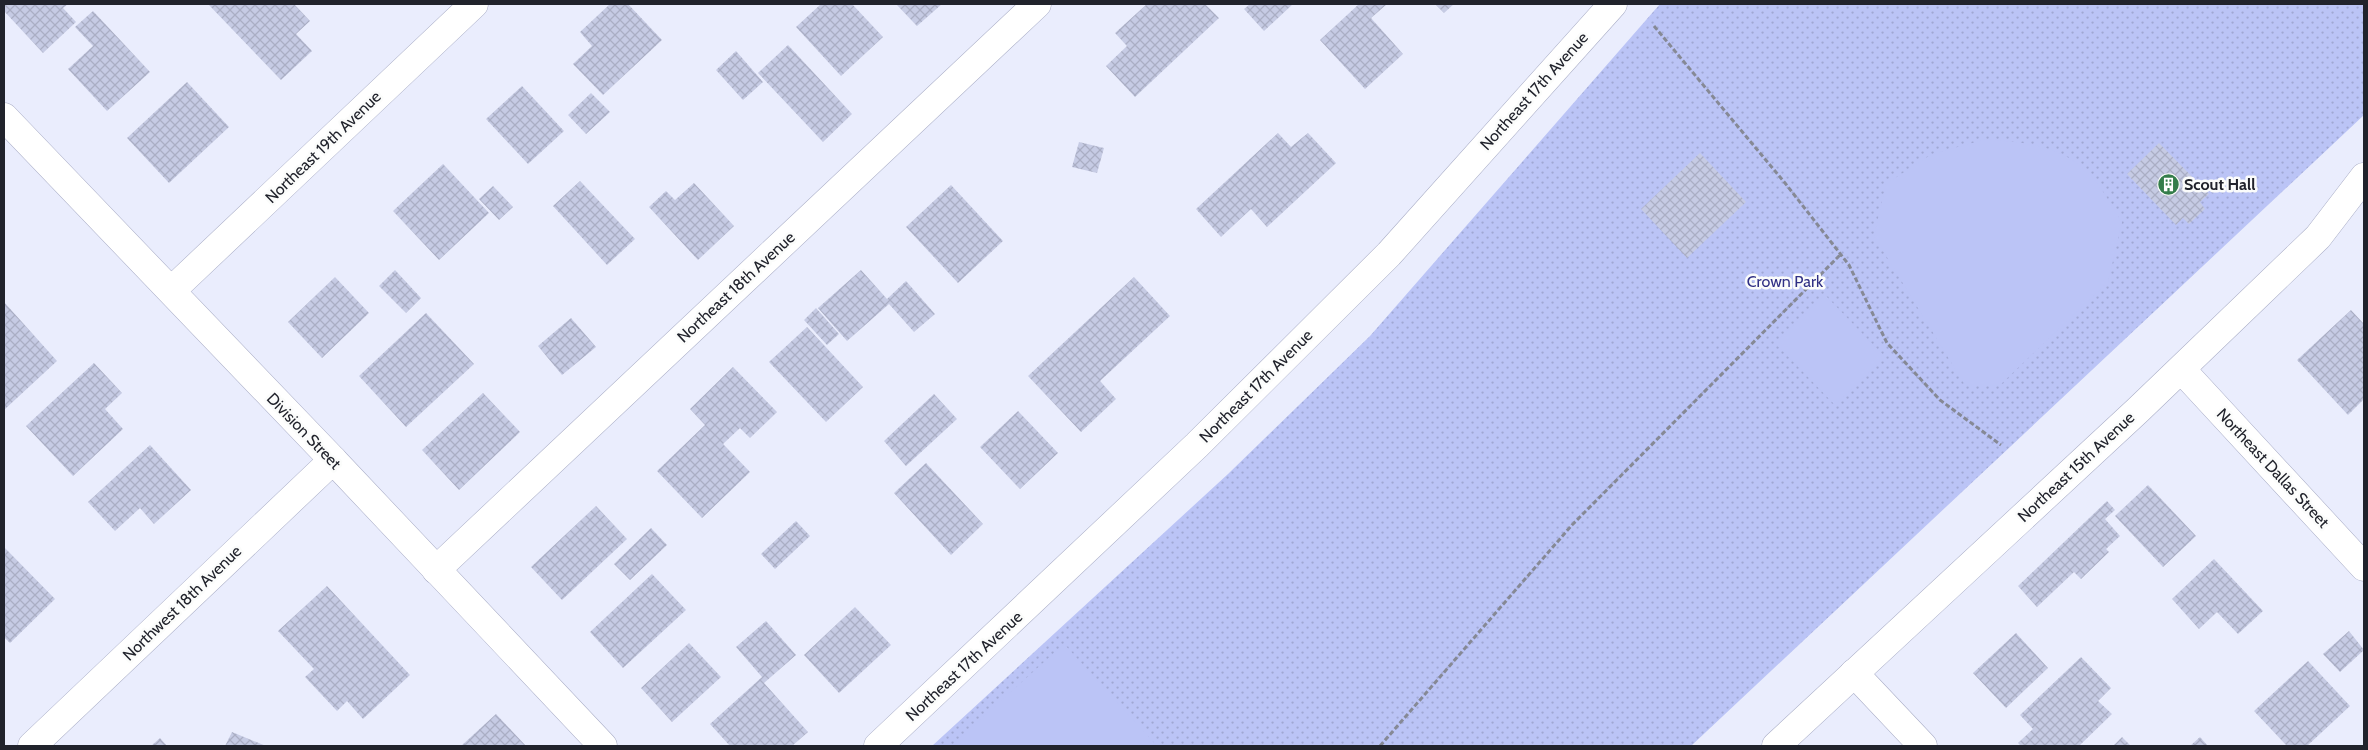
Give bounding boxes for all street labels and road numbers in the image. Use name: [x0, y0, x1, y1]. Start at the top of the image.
street label: Northeast 17th Avenue: [1476, 28, 1592, 154]
street label: Northeast 19th Avenue: [261, 87, 385, 207]
street label: Northeast 18th Avenue: [673, 228, 799, 346]
street label: Northeast 17th Avenue: [1195, 325, 1317, 447]
street label: Division Street: [263, 389, 346, 474]
street label: Northeast Dallas Street: [2213, 404, 2334, 532]
street label: Northeast 15th Avenue: [2014, 408, 2138, 526]
street label: Northwest 18th Avenue: [119, 541, 245, 665]
street label: Northeast 17th Avenue: [902, 607, 1026, 725]

